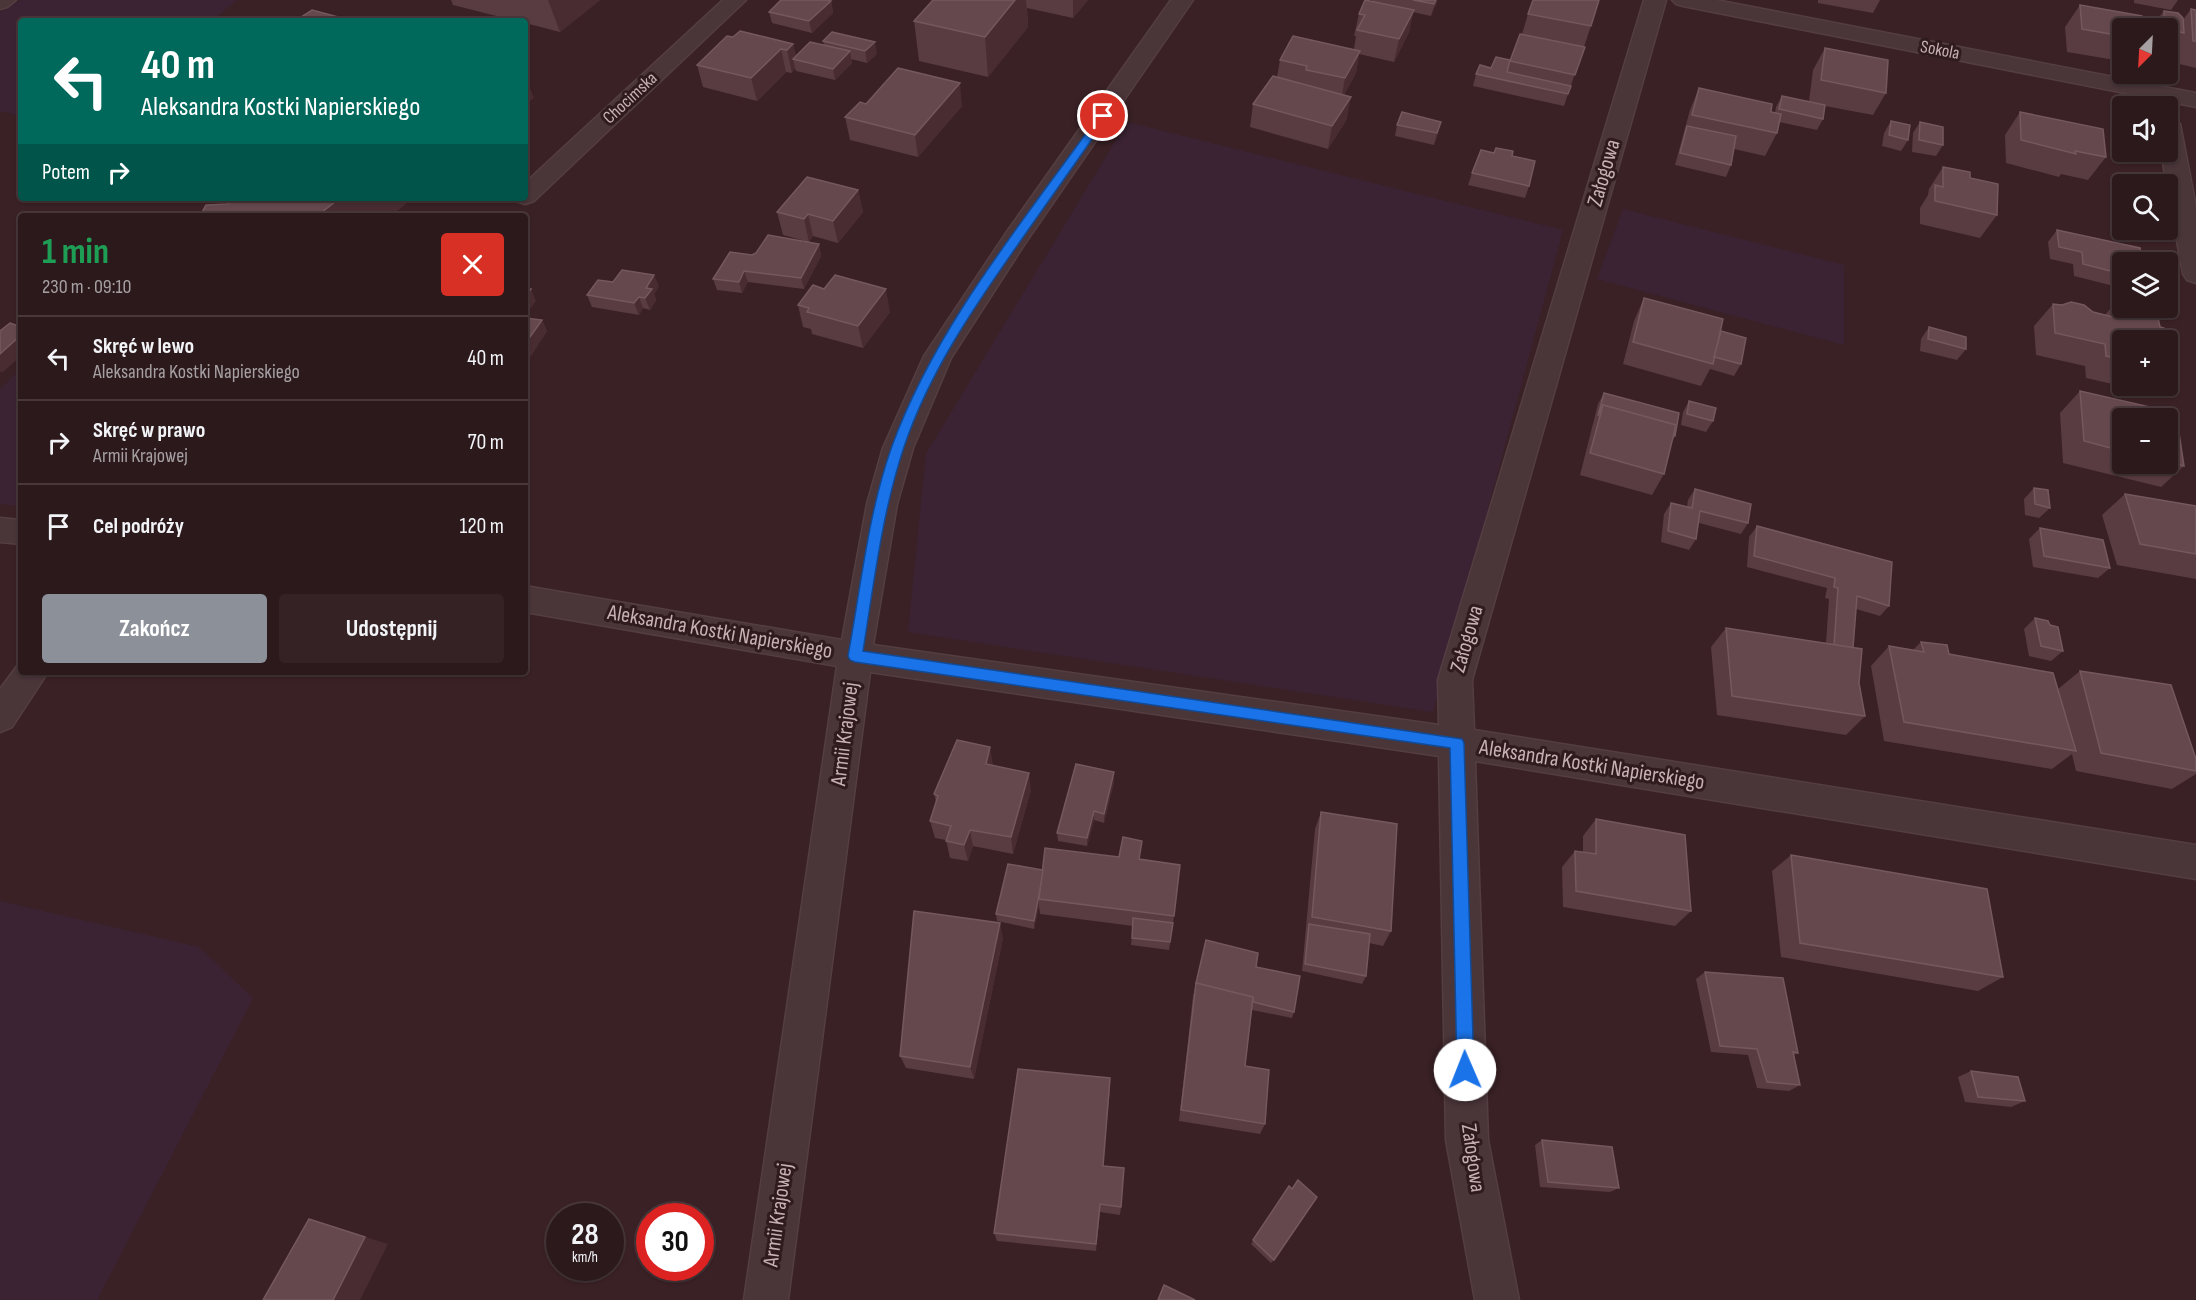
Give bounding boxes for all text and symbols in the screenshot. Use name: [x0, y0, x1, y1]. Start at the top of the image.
north arrow: [2112, 18, 2178, 84]
map controls: [2112, 18, 2178, 474]
street label: Sokola: [1919, 36, 1961, 64]
text: 40 m: [141, 40, 215, 91]
icon: left: [42, 42, 120, 120]
street label: Chocimska: [599, 68, 661, 128]
pin: [1077, 90, 1128, 141]
text: Aleksandra Kostki Napierskiego: [141, 91, 420, 123]
button: sound: [2112, 96, 2178, 162]
icon: arrive: [1086, 99, 1119, 132]
street label: Załogowa: [1582, 136, 1626, 210]
icon: right: [102, 156, 135, 189]
text: Potem: [42, 159, 90, 186]
button: search: [2112, 174, 2178, 240]
text: 1 min: [42, 231, 109, 274]
button: close: [441, 233, 504, 296]
button: layers: [2112, 252, 2178, 318]
text: 230 m · 09:10: [42, 275, 131, 299]
button: +: [2112, 330, 2178, 396]
text: Skręć w lewo: [93, 333, 194, 360]
icon: left: [42, 342, 75, 375]
text: 40 m: [467, 345, 504, 372]
text: Aleksandra Kostki Napierskiego: [93, 360, 300, 384]
button: −: [2112, 408, 2178, 474]
text: Skręć w prawo: [93, 417, 205, 444]
icon: right: [42, 426, 75, 459]
text: 70 m: [468, 429, 504, 456]
text: Armii Krajowej: [93, 444, 188, 468]
icon: arrive: [42, 510, 75, 543]
text: Cel podróży: [93, 513, 184, 540]
text: 120 m: [460, 513, 504, 540]
button: Zakończ: [42, 594, 267, 663]
button: Udostępnij: [279, 594, 504, 663]
street label: Aleksandra Kostki Napierskiego: [605, 599, 834, 665]
street label: Załogowa: [1445, 602, 1489, 676]
street label: Armii Krajowej: [825, 681, 865, 788]
street label: Aleksandra Kostki Napierskiego: [1476, 734, 1707, 796]
position arrow: [1433, 1038, 1497, 1102]
street label: Załogowa: [1455, 1122, 1491, 1194]
street label: Armii Krajowej: [757, 1161, 799, 1269]
speed limit sign: 30: [636, 1203, 714, 1281]
text: 28: [571, 1217, 599, 1253]
text: km/h: [572, 1248, 598, 1267]

